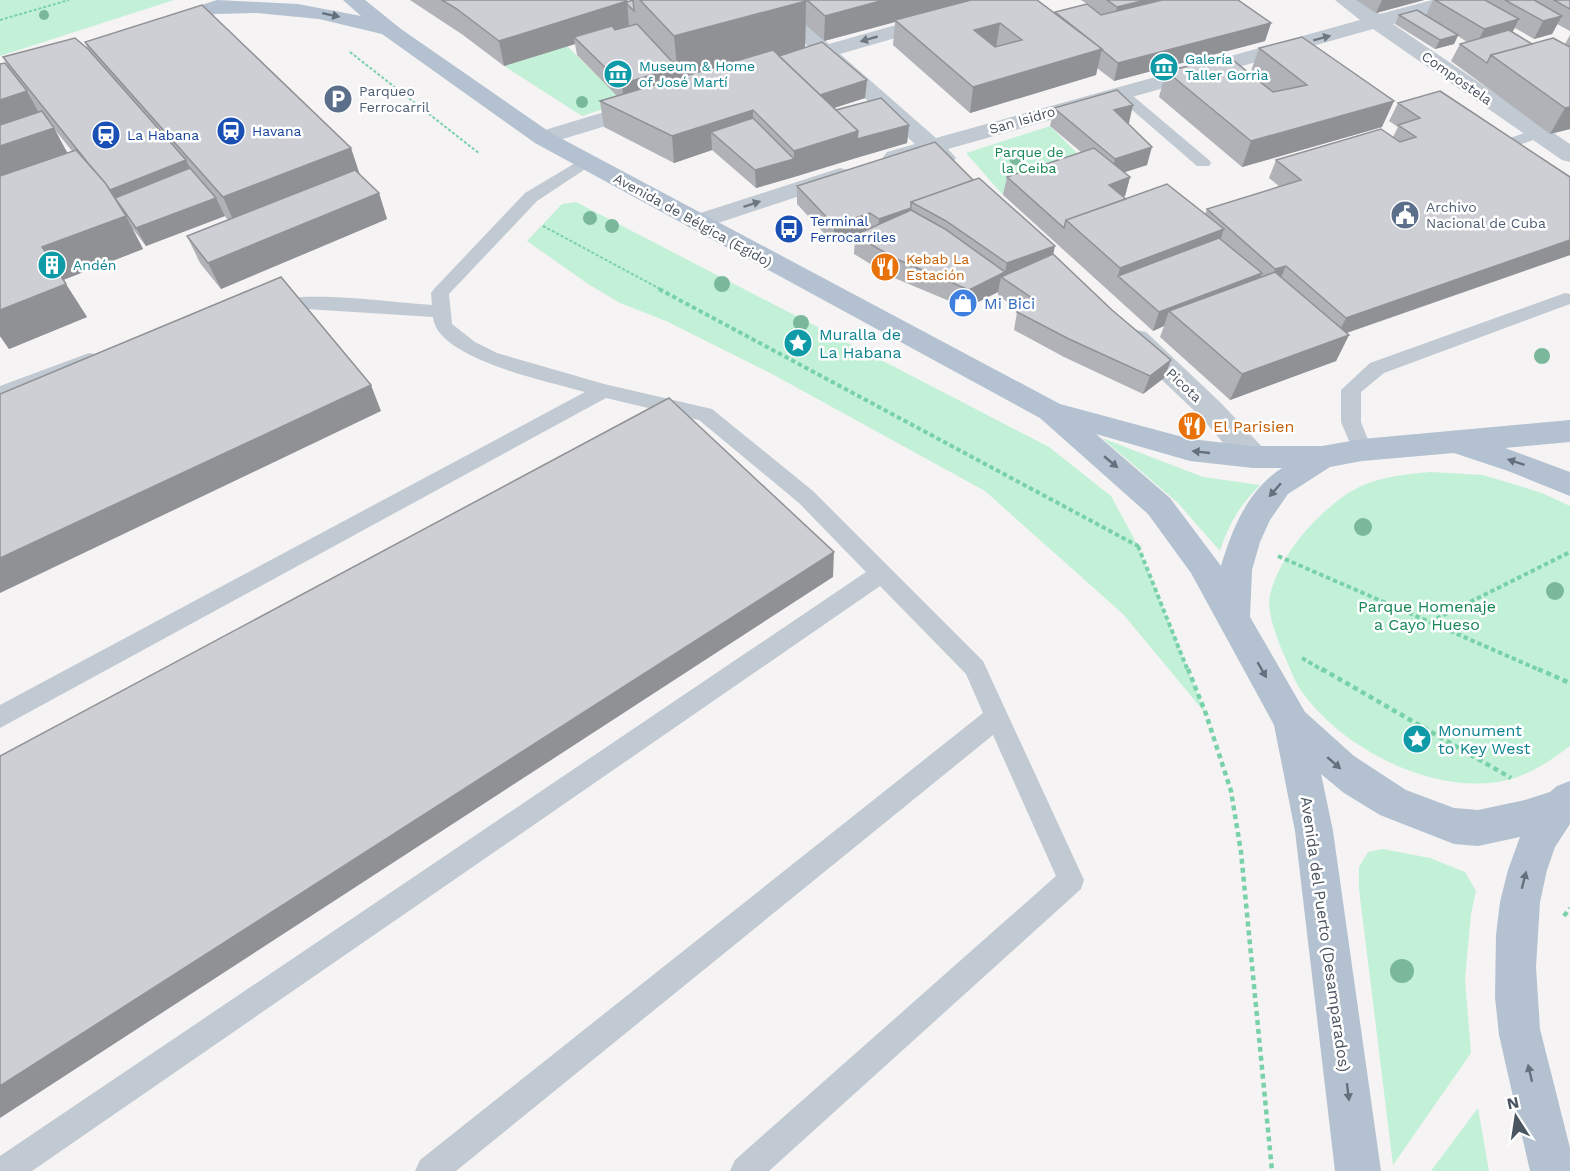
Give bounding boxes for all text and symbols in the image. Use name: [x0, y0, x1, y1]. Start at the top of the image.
one-way arrow: [321, 11, 340, 20]
one-way arrow: [1313, 33, 1331, 42]
one-way arrow: [860, 35, 878, 44]
street label: Compostela: [1419, 48, 1495, 108]
museum icon: Galería Taller Gorrìa: [1148, 51, 1180, 83]
place label: Galería Taller Gorrìa: [1185, 51, 1268, 83]
museum icon: Museum & Home of José Martí: [602, 58, 634, 90]
place label: Museum & Home of José Martí: [639, 58, 755, 90]
parking icon: Parqueo Ferrocarril: [322, 83, 354, 115]
place label: Parqueo Ferrocarril: [359, 83, 430, 115]
street label: San Isidro: [987, 103, 1057, 137]
station icon: Havana: [215, 115, 247, 147]
station icon: La Habana: [90, 119, 122, 151]
place label: Havana: [252, 123, 302, 139]
place label: La Habana: [127, 127, 199, 143]
park label: Parque de la Ceiba: [994, 144, 1064, 176]
street label: Avenida de Bélgica (Egido): [611, 170, 775, 270]
one-way arrow: [743, 199, 761, 208]
public building icon: Archivo Nacional de Cuba: [1389, 199, 1421, 231]
place label: Archivo Nacional de Cuba: [1426, 199, 1546, 231]
bus stop icon: Terminal Ferrocarriles: [773, 213, 805, 245]
place label: Terminal Ferrocarriles: [810, 213, 896, 245]
building icon: Andén: [36, 249, 68, 281]
restaurant icon: Kebab La Estación: [869, 251, 901, 283]
place label: Kebab La Estación: [906, 251, 969, 283]
place label: Andén: [73, 257, 116, 273]
shop icon: Mi Bici: [947, 287, 979, 319]
place label: Mi Bici: [984, 294, 1035, 313]
place label: Muralla de La Habana: [819, 325, 901, 362]
place icon: Muralla de La Habana: [782, 327, 814, 359]
street label: Picota: [1163, 365, 1205, 405]
restaurant icon: El Parisien: [1176, 410, 1208, 442]
place label: El Parisien: [1213, 417, 1294, 436]
one-way arrow: [1192, 447, 1211, 456]
one-way arrow: [1103, 456, 1119, 469]
one-way arrow: [1507, 457, 1525, 467]
one-way arrow: [1268, 483, 1282, 498]
park label: Parque Homenaje a Cayo Hueso: [1358, 597, 1496, 634]
one-way arrow: [1257, 662, 1267, 679]
place label: Monument to Key West: [1438, 721, 1531, 758]
place icon: Monument to Key West: [1401, 723, 1433, 755]
one-way arrow: [1326, 757, 1342, 770]
street label: Avenida del Puerto (Desamparados): [1297, 795, 1354, 1073]
one-way arrow: [1520, 871, 1530, 889]
one-way arrow: [1524, 1064, 1534, 1082]
one-way arrow: [1343, 1082, 1352, 1101]
north arrow: [1486, 1087, 1546, 1147]
text: N: [1505, 1092, 1521, 1113]

